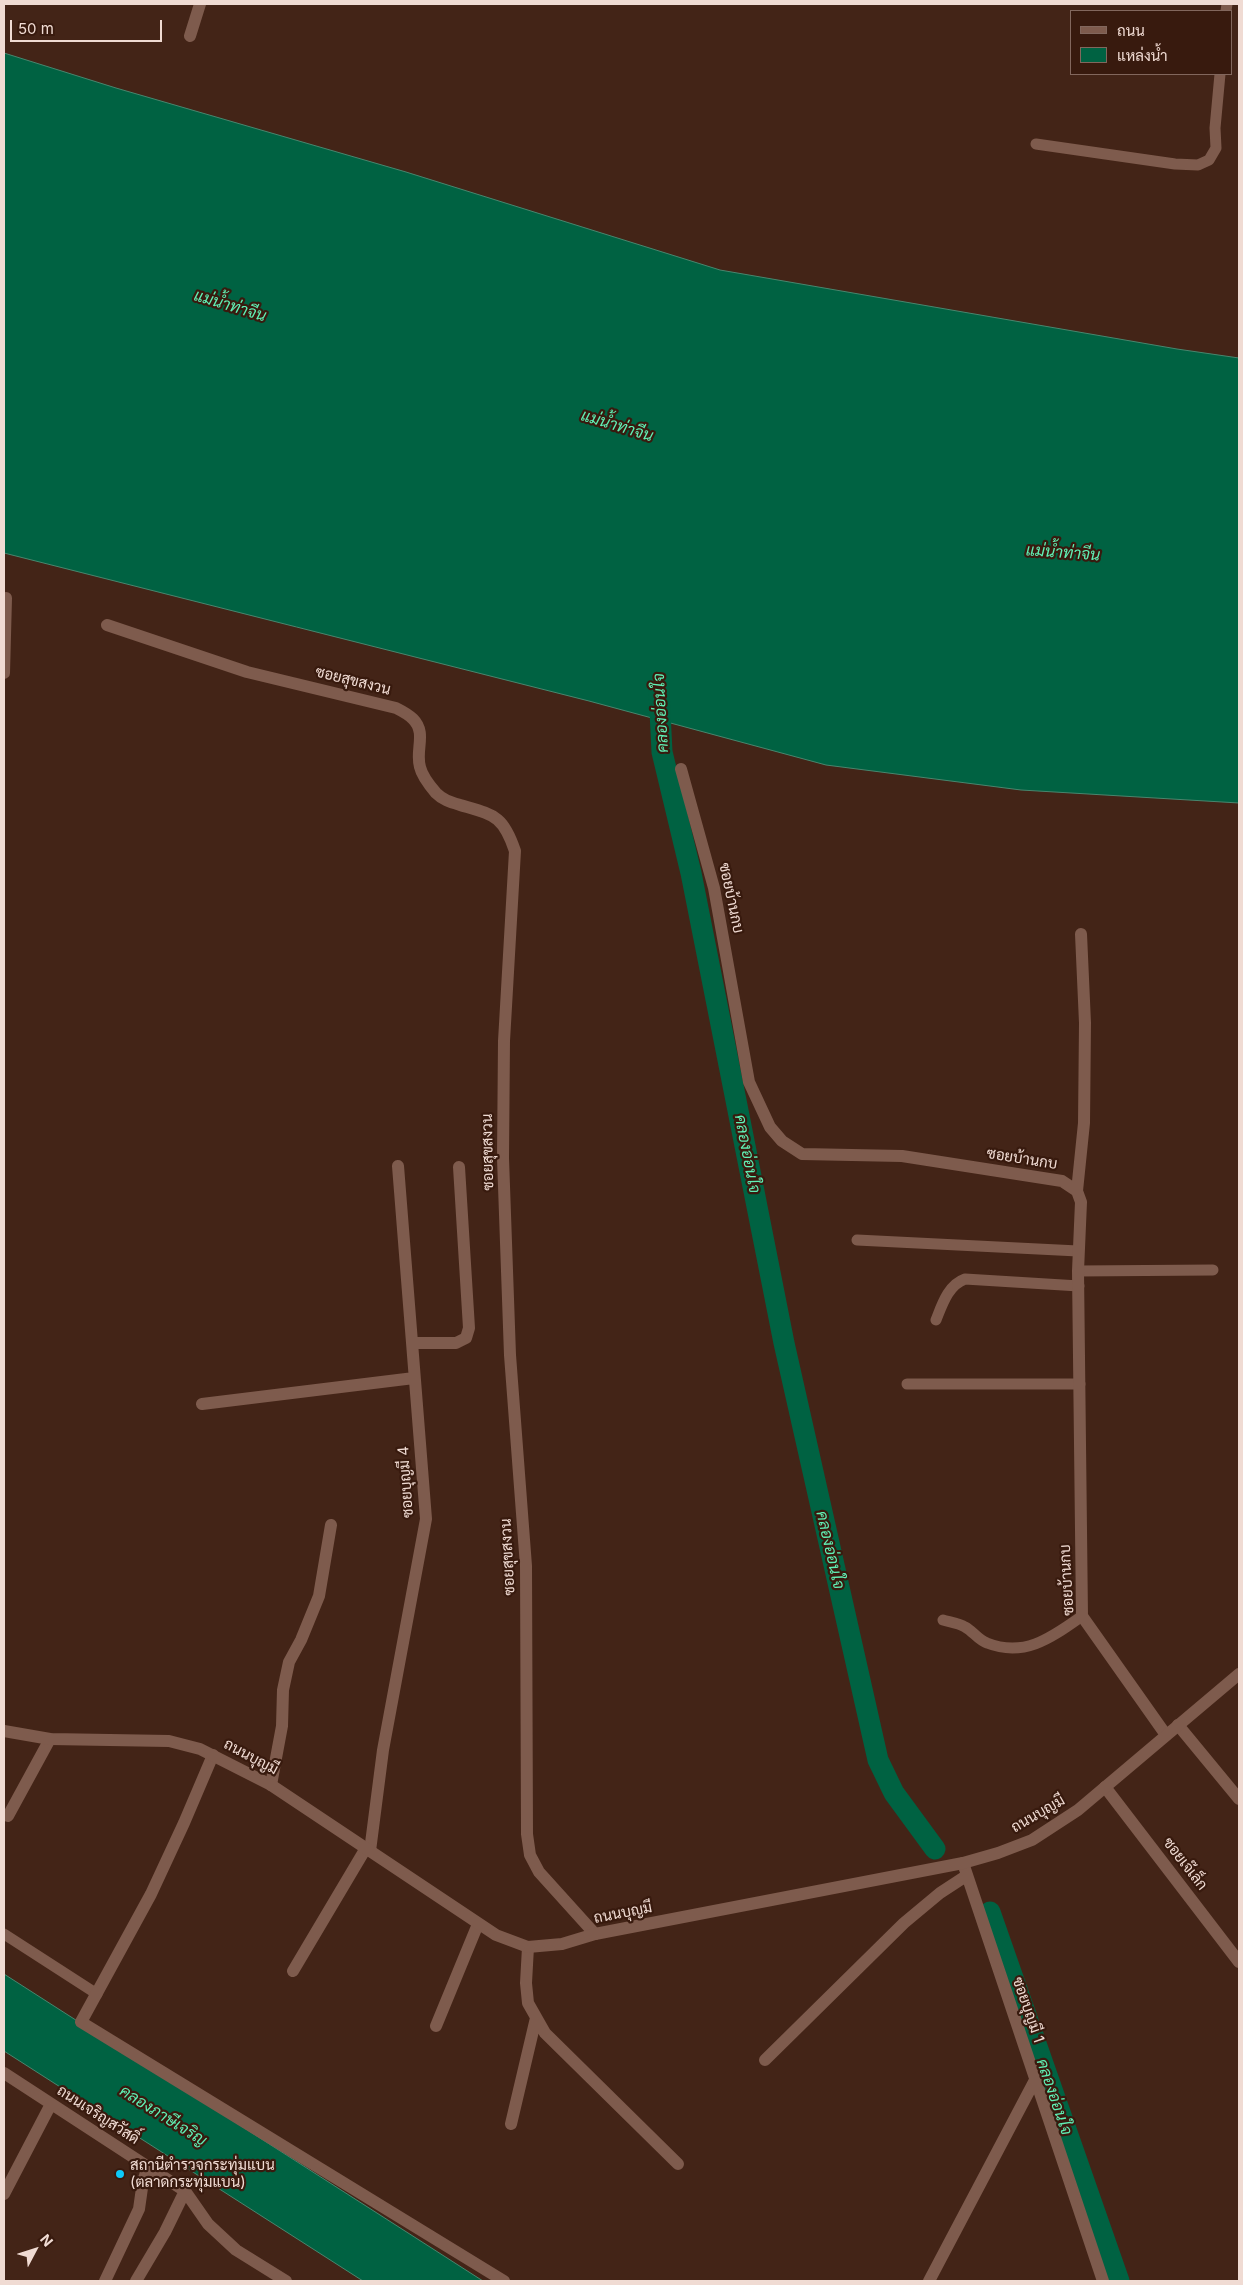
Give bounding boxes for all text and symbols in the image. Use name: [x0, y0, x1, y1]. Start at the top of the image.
scale bar: [12, 10, 165, 42]
legend: [1070, 10, 1233, 75]
text: 50 m: [18, 19, 54, 38]
text: ถนน: [1117, 21, 1145, 40]
text: แหล่งน้ำ: [1117, 46, 1168, 65]
water label: แม่น้ำท่าจีน: [192, 286, 268, 326]
water label: แม่น้ำท่าจีน: [579, 406, 655, 446]
water label: แม่น้ำท่าจีน: [1025, 541, 1101, 565]
street label: ซอยสุขสงวน: [313, 663, 393, 699]
water label: คลองอ่อนใจ: [649, 673, 673, 753]
street label: ซอยบ้านกบ: [715, 861, 747, 935]
street label: ซอยสุขสงวน: [478, 1113, 498, 1191]
water label: คลองอ่อนใจ: [730, 1113, 764, 1195]
street label: ซอยบ้านกบ: [985, 1145, 1059, 1173]
street label: ซอยบุญมี 4: [395, 1446, 417, 1518]
water label: คลองอ่อนใจ: [812, 1509, 848, 1591]
street label: ซอยสุขสงวน: [497, 1518, 519, 1596]
street label: ซอยบ้านกบ: [1056, 1544, 1078, 1616]
street label: ถนนบุญมี: [221, 1735, 281, 1779]
street label: ถนนบุญมี: [1008, 1791, 1068, 1837]
street label: ซอยเจ๊เล็ก: [1159, 1834, 1211, 1894]
street label: ถนนบุญมี: [592, 1899, 654, 1927]
street label: ซอยบุญมี 1: [1008, 1975, 1048, 2045]
water label: คลองอ่อนใจ: [1032, 2056, 1076, 2138]
street label: ถนนเจริญสวัสดิ์: [53, 2082, 143, 2148]
water label: คลองภาษีเจริญ: [116, 2082, 210, 2150]
place label: สถานีตำรวจกระทุ่มแบน (ตลาดกระทุ่มแบน): [130, 2156, 275, 2191]
marker: สถานีตำรวจกระทุ่มแบน (ตลาดกระทุ่มแบน): [114, 2168, 126, 2180]
north arrow: [10, 2225, 60, 2275]
text: N: [37, 2230, 57, 2250]

